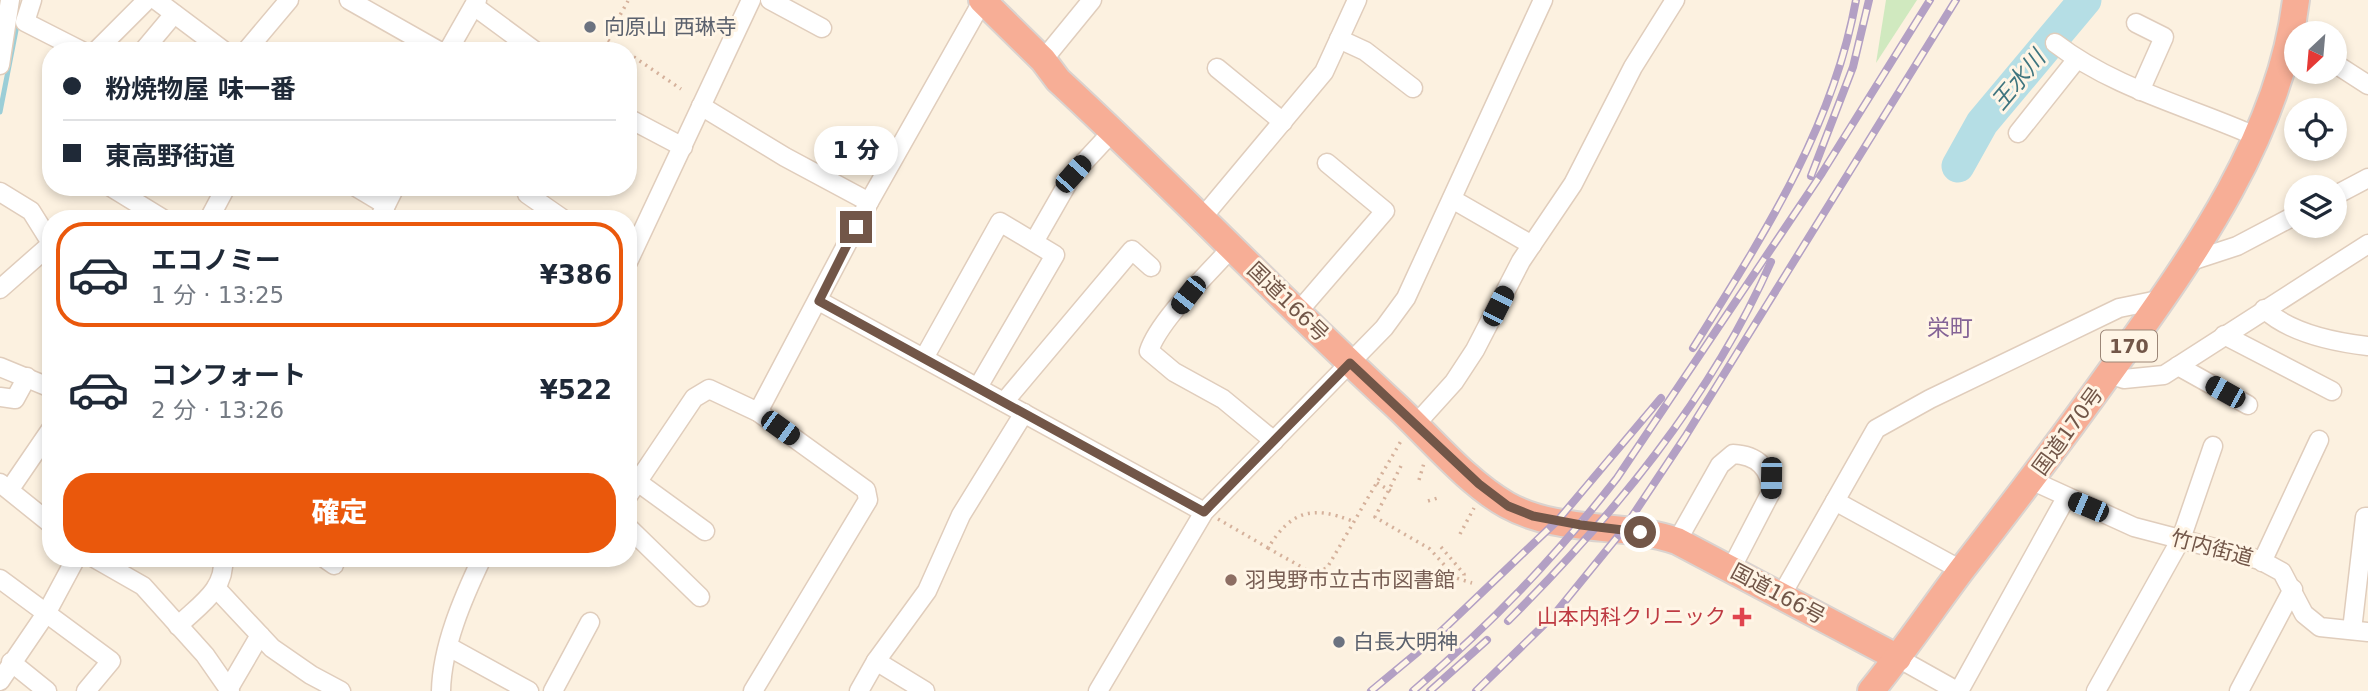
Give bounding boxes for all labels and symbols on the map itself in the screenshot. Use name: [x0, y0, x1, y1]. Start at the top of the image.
place label: 向原山 西琳寺: [604, 15, 737, 39]
marker: 向原山 西琳寺: [582, 19, 598, 35]
north arrow: [2284, 21, 2347, 84]
water label: 王水川: [1986, 43, 2052, 115]
callout: 1 分: [814, 126, 898, 174]
car: [1052, 151, 1095, 197]
route end: [840, 211, 872, 243]
street label: 国道166号: [1243, 258, 1333, 346]
car: [1167, 272, 1210, 318]
car: [1480, 283, 1517, 329]
district label: 栄町: [1927, 315, 1973, 341]
road number: 170: [2101, 330, 2157, 362]
car: [2202, 373, 2249, 411]
street label: 国道170号: [2028, 382, 2108, 480]
car: [757, 407, 804, 449]
car: [1761, 457, 1782, 499]
car: [2065, 489, 2112, 525]
route start: [1624, 516, 1656, 548]
street label: 竹内街道: [2168, 526, 2256, 570]
street label: 国道166号: [1727, 559, 1829, 629]
place label: 羽曳野市立古市図書館: [1245, 568, 1455, 592]
marker: 羽曳野市立古市図書館: [1223, 572, 1239, 588]
place label: 山本内科クリニック: [1537, 605, 1726, 629]
marker: 山本内科クリニック: [1732, 607, 1752, 627]
place label: 白長大明神: [1353, 630, 1458, 654]
marker: 白長大明神: [1331, 634, 1347, 650]

